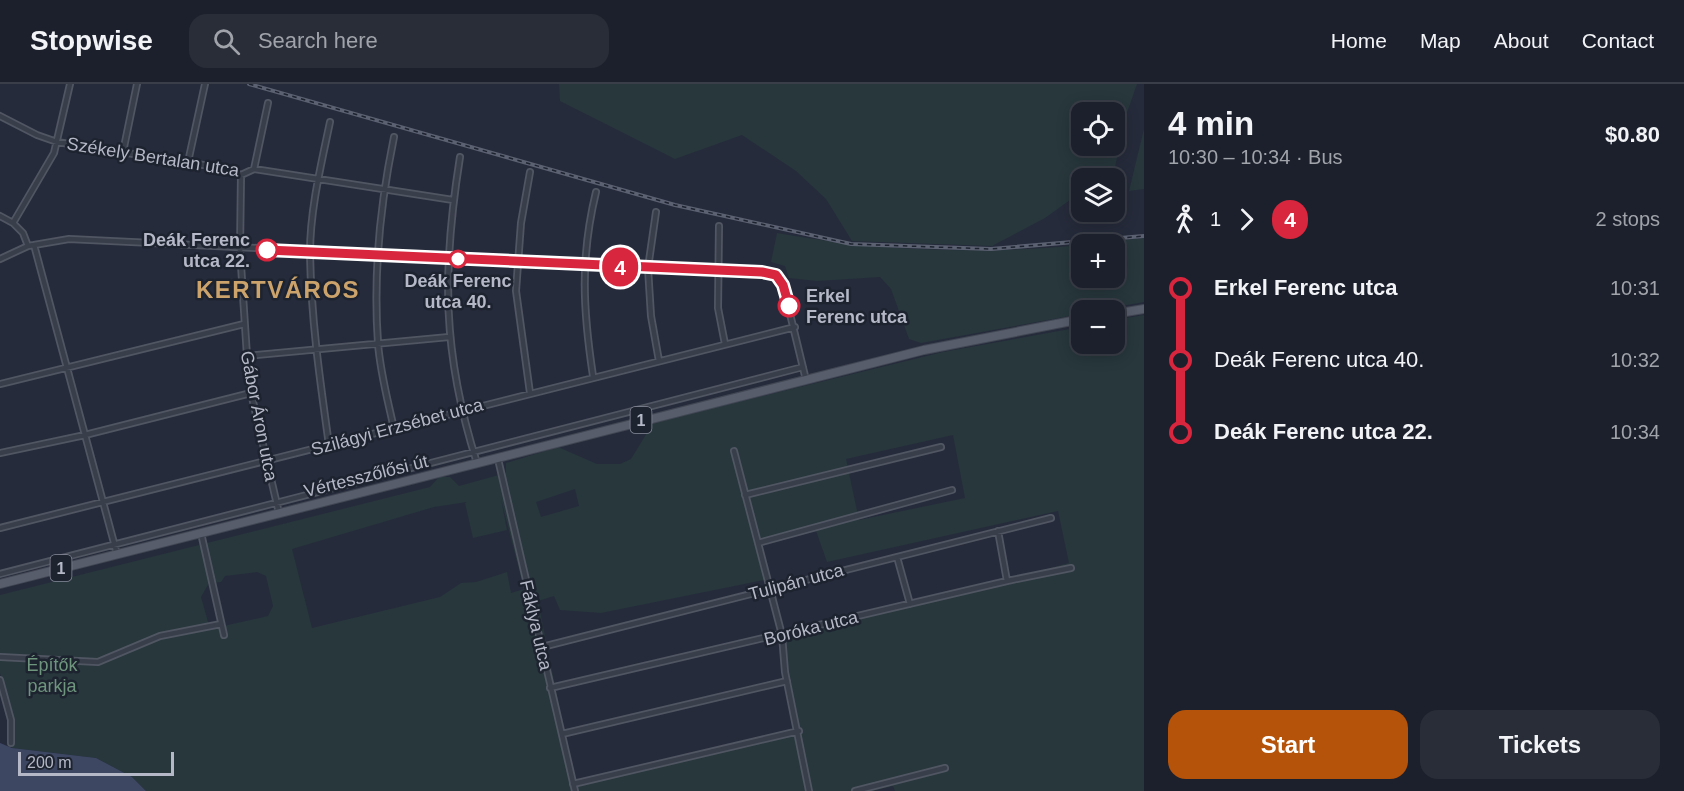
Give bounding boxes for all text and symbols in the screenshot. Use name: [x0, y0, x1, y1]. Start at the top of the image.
search box: [189, 14, 609, 68]
text: Stopwise: [30, 25, 153, 56]
icon: search: [210, 25, 243, 58]
text: Search here: [258, 28, 378, 53]
text: Home: [1331, 29, 1387, 52]
text: Map: [1420, 29, 1461, 52]
text: About: [1494, 29, 1549, 52]
text: Contact: [1582, 29, 1654, 52]
map controls: [1071, 102, 1125, 354]
button: locate: [1071, 102, 1125, 156]
text: 4 min: [1168, 105, 1254, 142]
text: $0.80: [1605, 122, 1660, 147]
street label: Székely Bertalan utca: [65, 134, 242, 181]
text: 10:30 – 10:34 · Bus: [1168, 146, 1343, 168]
button: layers: [1071, 168, 1125, 222]
icon: walk: [1168, 203, 1201, 236]
icon: forward: [1230, 203, 1263, 236]
text: 1: [1210, 208, 1221, 230]
text: 4: [1284, 208, 1296, 231]
text: 2 stops: [1596, 208, 1660, 230]
place label: Deák Ferenc utca 22.: [143, 230, 250, 271]
button: +: [1071, 234, 1125, 288]
marker: Deák Ferenc utca 22.: [256, 239, 278, 261]
line badge: 4: [600, 248, 640, 286]
marker: Deák Ferenc utca 40.: [449, 250, 467, 268]
text: 4: [614, 256, 626, 279]
place label: Deák Ferenc utca 40.: [404, 271, 512, 312]
text: Erkel Ferenc utca: [1214, 275, 1397, 300]
district label: KERTVÁROS: [196, 276, 360, 303]
text: 10:31: [1610, 277, 1660, 299]
place label: Erkel Ferenc utca: [806, 286, 908, 327]
marker: Erkel Ferenc utca: [778, 295, 800, 317]
button: −: [1071, 300, 1125, 354]
text: Deák Ferenc utca 40.: [1214, 347, 1424, 372]
street label: Gábor Áron utca: [237, 349, 282, 484]
text: 10:32: [1610, 349, 1660, 371]
street label: Szilágyi Erzsébet utca: [309, 394, 486, 460]
road number: 1: [630, 407, 652, 433]
text: Deák Ferenc utca 22.: [1214, 419, 1433, 444]
text: 10:34: [1610, 421, 1660, 443]
street label: Vértesszőlősi út: [302, 451, 430, 501]
road number: 1: [50, 555, 72, 581]
street label: Tulipán utca: [746, 559, 847, 604]
street label: Fáklya utca: [516, 578, 556, 673]
street label: Boróka utca: [762, 606, 861, 649]
park label: Építők parkja: [26, 655, 79, 696]
button: Start: [1168, 710, 1408, 779]
button: Tickets: [1420, 710, 1660, 779]
scale bar: [18, 749, 174, 776]
text: 200 m: [27, 754, 71, 771]

